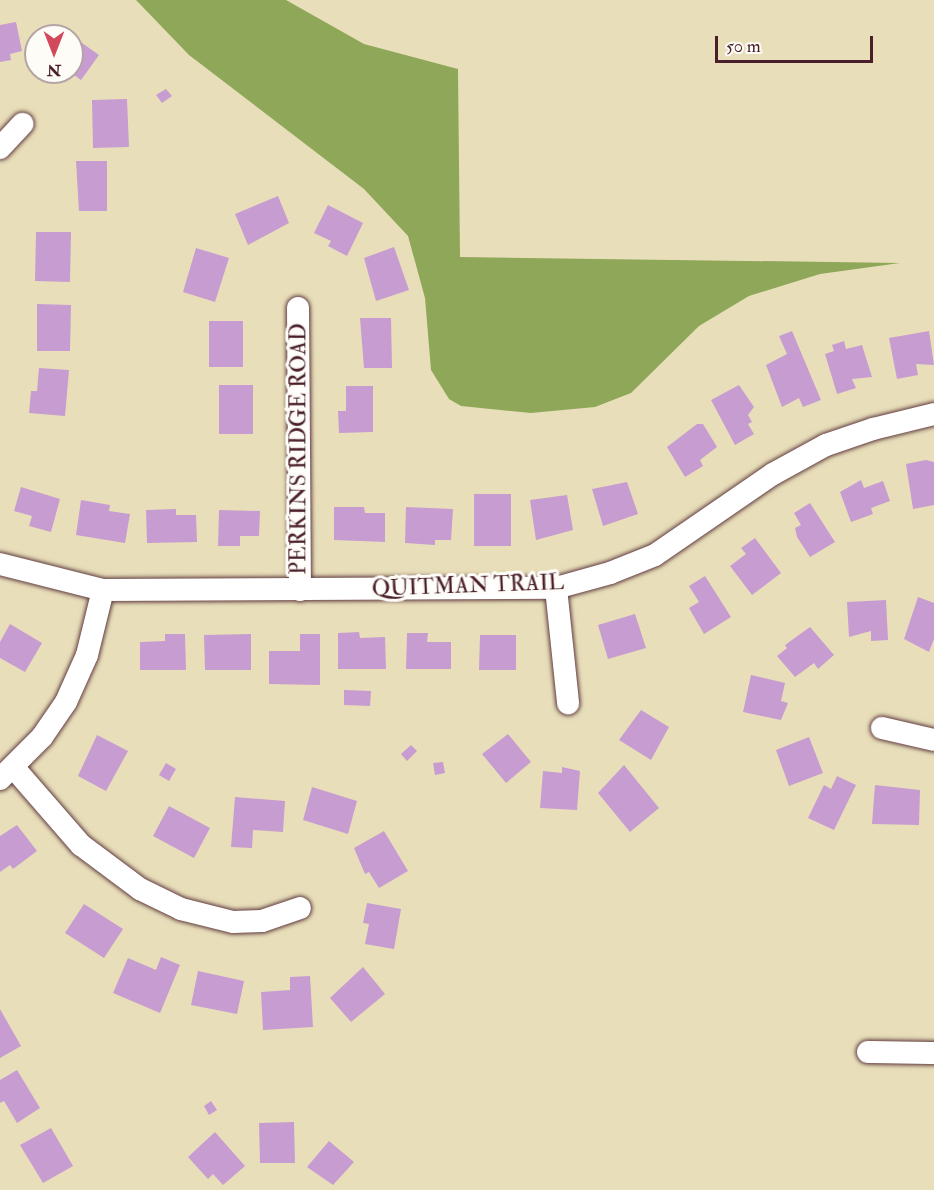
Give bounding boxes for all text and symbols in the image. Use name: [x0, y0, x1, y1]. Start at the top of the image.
north arrow: [24, 24, 84, 84]
scale bar: [718, 24, 876, 62]
text: 50 m: [726, 35, 761, 58]
text: N: [47, 60, 61, 80]
street label: PERKINS RIDGE ROAD: [286, 323, 312, 575]
street label: QUITMAN TRAIL: [371, 569, 565, 603]

